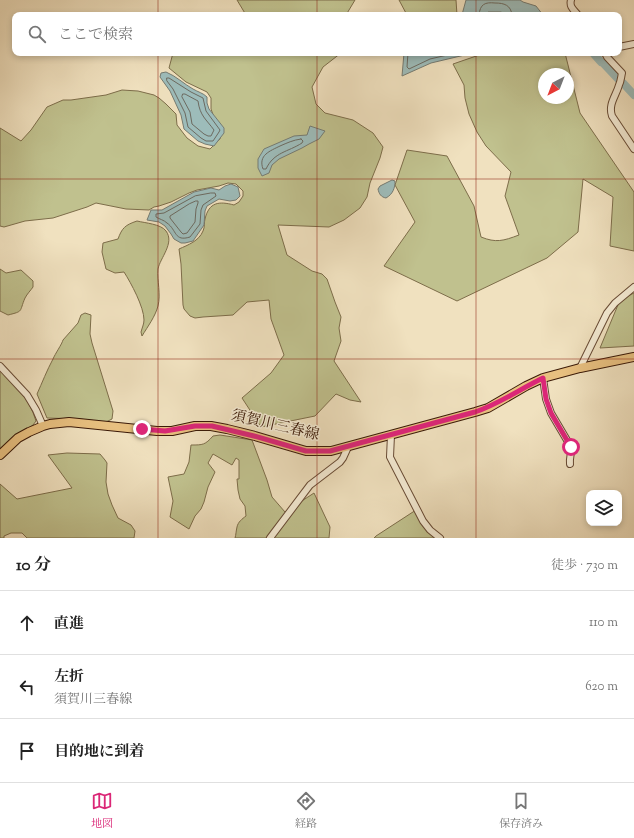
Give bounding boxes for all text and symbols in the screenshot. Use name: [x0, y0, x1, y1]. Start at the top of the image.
search box: [12, 12, 622, 56]
icon: search: [26, 23, 48, 45]
text: ここで検索: [58, 25, 133, 46]
north arrow: [538, 68, 574, 104]
street label: 須賀川三春線: [229, 406, 321, 446]
route end: [133, 420, 151, 438]
route start: [562, 438, 580, 456]
map controls: [586, 490, 622, 526]
button: layers: [586, 490, 622, 526]
text: 10 分: [16, 554, 51, 578]
text: 徒歩 · 730 m: [551, 557, 618, 575]
icon: ahead: [16, 612, 38, 634]
text: 直進: [54, 614, 84, 635]
text: 110 m: [589, 614, 618, 632]
text: 左折: [54, 667, 84, 688]
icon: left: [16, 676, 38, 698]
text: 620 m: [585, 678, 618, 696]
text: 須賀川三春線: [54, 691, 132, 709]
icon: arrive: [16, 740, 38, 762]
text: 目的地に到着: [54, 742, 144, 763]
tab: 地図: [91, 790, 113, 832]
tab: 経路: [295, 790, 317, 832]
tab: 保存済み: [499, 790, 543, 832]

